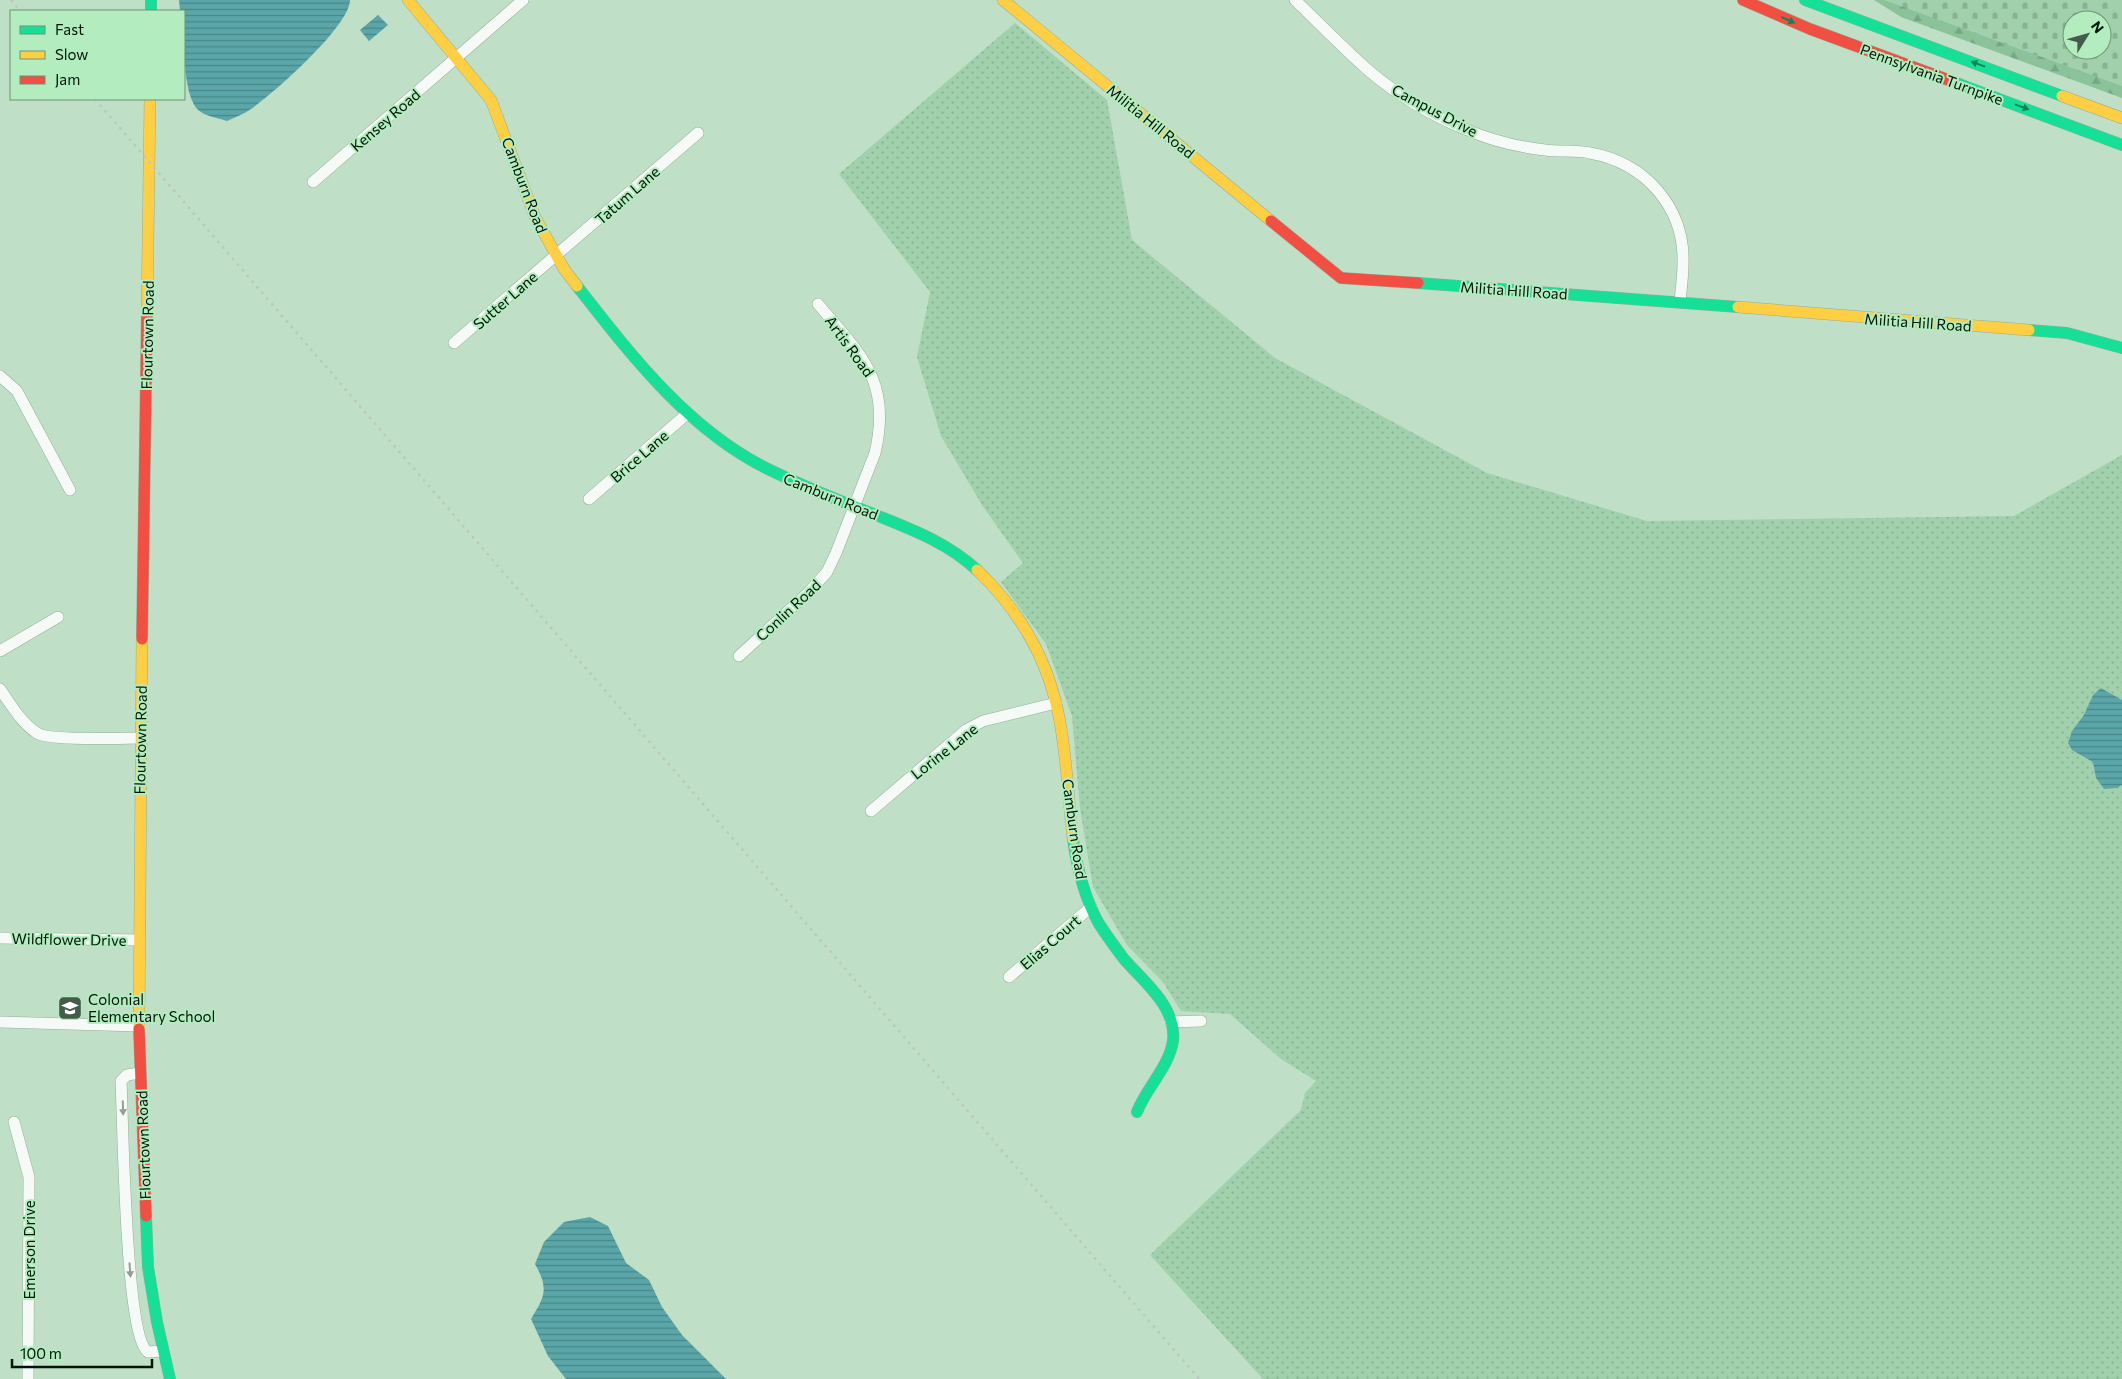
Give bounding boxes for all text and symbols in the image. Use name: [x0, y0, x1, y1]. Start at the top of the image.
legend: [10, 10, 185, 100]
north arrow: [2062, 10, 2112, 60]
one-way arrow: [1781, 16, 1795, 24]
text: N: [2088, 18, 2108, 36]
text: Fast: [55, 20, 84, 38]
street label: Pennsylvania Turnpike: [1858, 40, 2006, 108]
text: Slow: [55, 45, 88, 63]
one-way arrow: [1970, 60, 1985, 68]
text: Jam: [55, 70, 80, 88]
street label: Militia Hill Road: [1104, 80, 1198, 162]
street label: Campus Drive: [1389, 80, 1481, 140]
street label: Kensey Road: [347, 85, 423, 155]
one-way arrow: [2015, 103, 2030, 111]
street label: Camburn Road: [499, 135, 551, 235]
street label: Tatum Lane: [591, 162, 663, 228]
street label: Sutter Lane: [469, 267, 541, 333]
street label: Militia Hill Road: [1460, 277, 1568, 303]
street label: Flourtown Road: [137, 280, 157, 390]
street label: Militia Hill Road: [1864, 309, 1972, 335]
street label: Artis Road: [822, 312, 878, 380]
street label: Brice Lane: [606, 426, 672, 486]
street label: Camburn Road: [781, 469, 881, 523]
street label: Conlin Road: [752, 575, 824, 645]
street label: Flourtown Road: [130, 685, 150, 795]
street label: Lorine Lane: [907, 719, 981, 783]
street label: Camburn Road: [1059, 778, 1091, 880]
street label: Elias Court: [1016, 911, 1084, 973]
street label: Wildflower Drive: [11, 929, 127, 949]
place label: Colonial Elementary School: [88, 990, 215, 1025]
school or university icon: Colonial Elementary School: [57, 995, 83, 1021]
street label: Flourtown Road: [132, 1090, 154, 1200]
one-way arrow: [119, 1100, 127, 1116]
street label: Emerson Drive: [20, 1200, 38, 1300]
one-way arrow: [126, 1262, 134, 1278]
scale bar: [12, 1336, 152, 1368]
text: 100 m: [20, 1344, 62, 1362]

